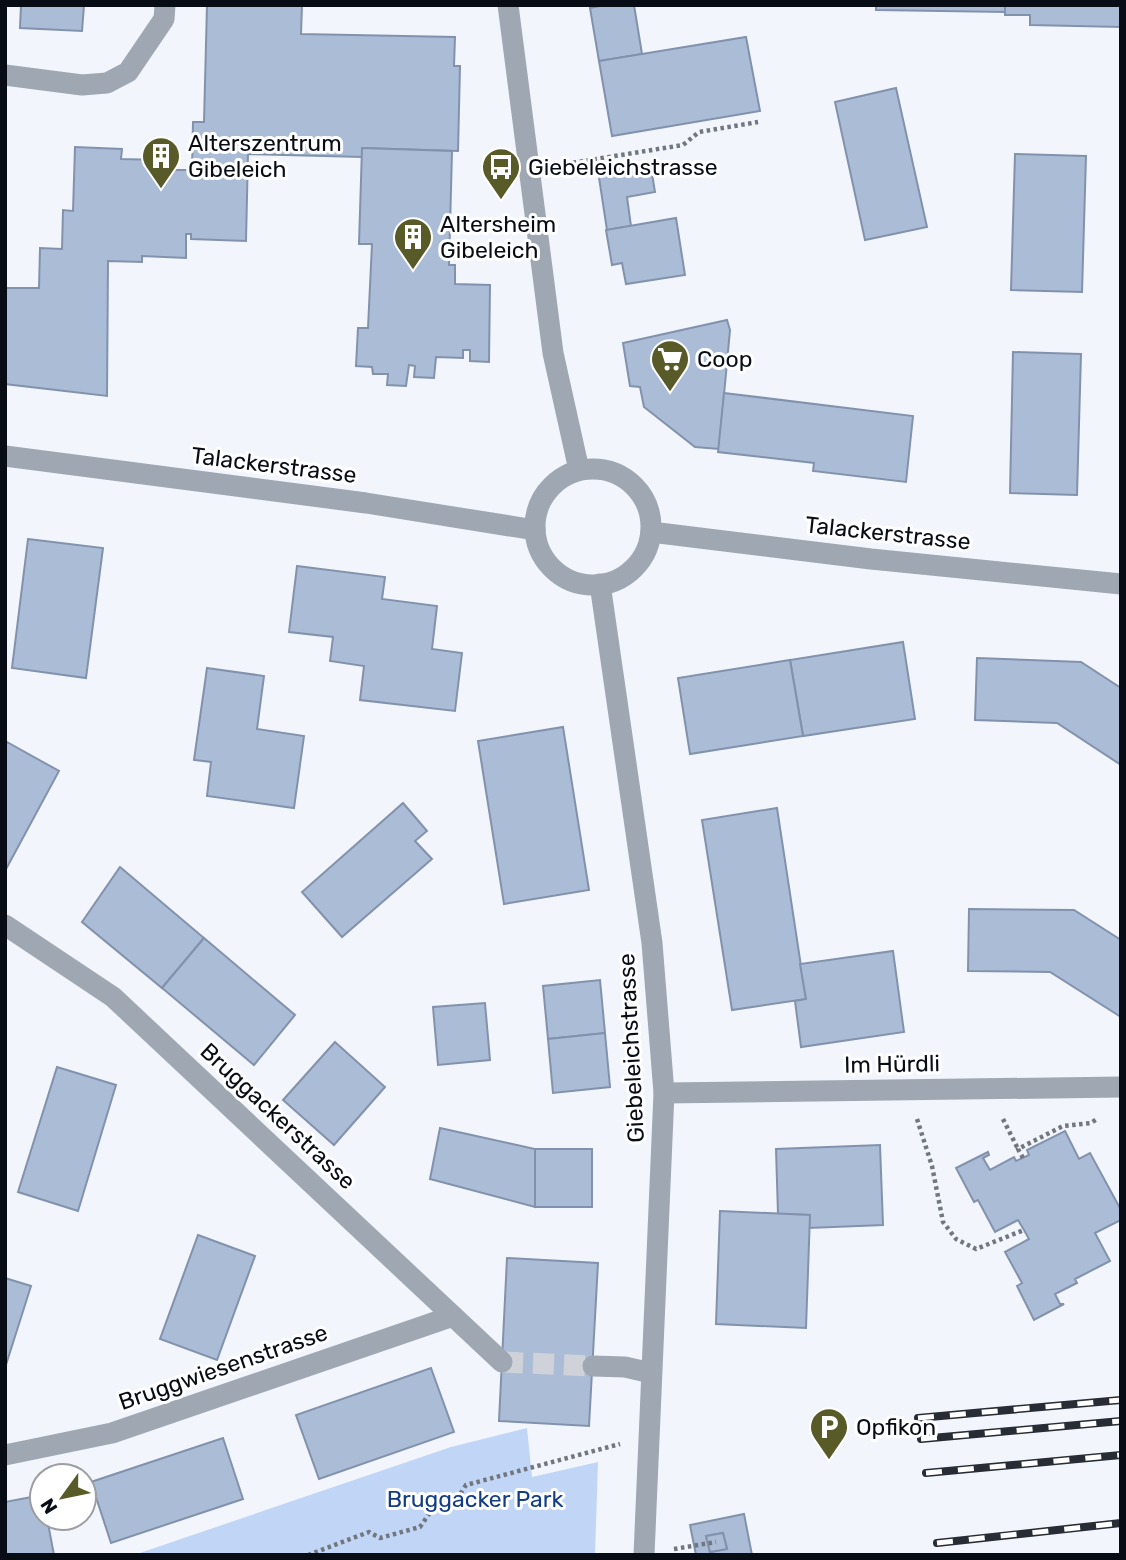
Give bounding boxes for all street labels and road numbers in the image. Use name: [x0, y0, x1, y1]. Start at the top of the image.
street label: Talackerstrasse: [190, 441, 358, 489]
street label: Talackerstrasse: [804, 510, 972, 556]
street label: Giebeleichstrasse: [612, 953, 650, 1143]
street label: Bruggackerstrasse: [195, 1037, 361, 1195]
street label: Im Hürdli: [844, 1049, 940, 1079]
street label: Bruggwiesenstrasse: [115, 1318, 331, 1416]

